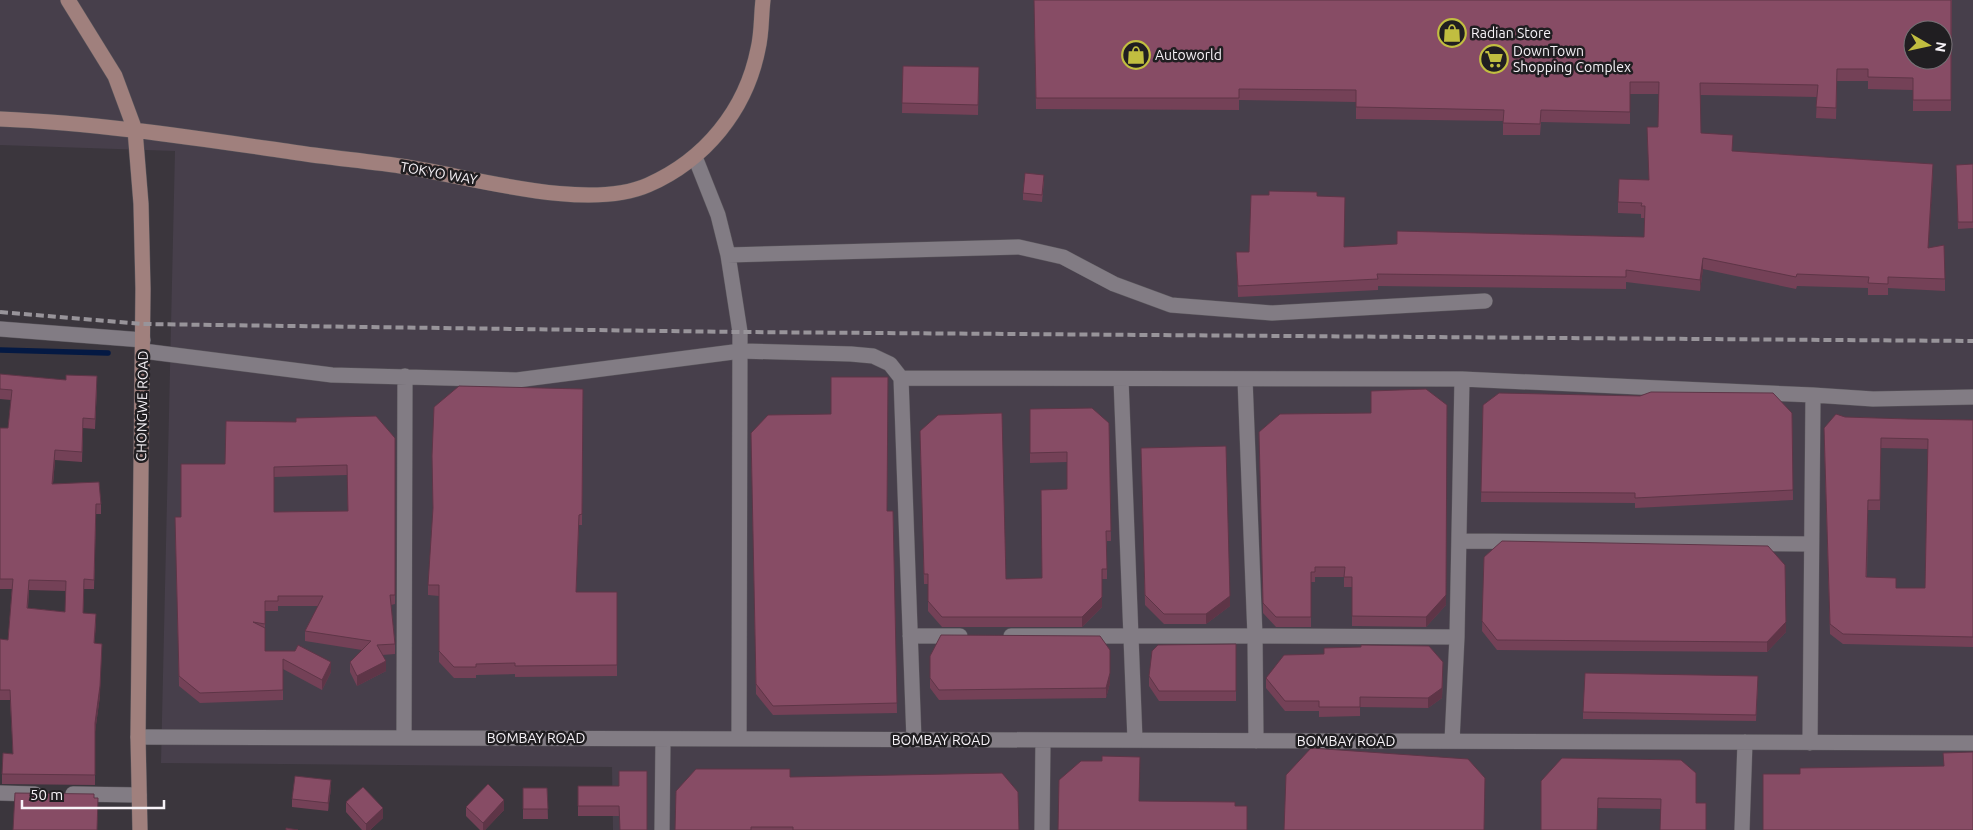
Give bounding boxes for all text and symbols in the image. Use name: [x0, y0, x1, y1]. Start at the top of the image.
shop icon: Radian Store: [1437, 18, 1467, 48]
north arrow: [1903, 20, 1953, 70]
place label: Radian Store: [1471, 25, 1551, 41]
shop icon: Autoworld: [1121, 40, 1151, 70]
text: N: [1932, 41, 1950, 53]
place label: DownTown Shopping Complex: [1513, 43, 1631, 75]
supermarket icon: DownTown Shopping Complex: [1479, 44, 1509, 74]
place label: Autoworld: [1155, 47, 1222, 63]
street label: TOKYO WAY: [399, 158, 479, 188]
street label: CHONGWE ROAD: [133, 350, 151, 462]
street label: BOMBAY ROAD: [487, 730, 585, 746]
street label: BOMBAY ROAD: [892, 732, 990, 748]
street label: BOMBAY ROAD: [1297, 733, 1395, 749]
scale bar: [22, 778, 165, 810]
text: 50 m: [30, 786, 63, 803]

